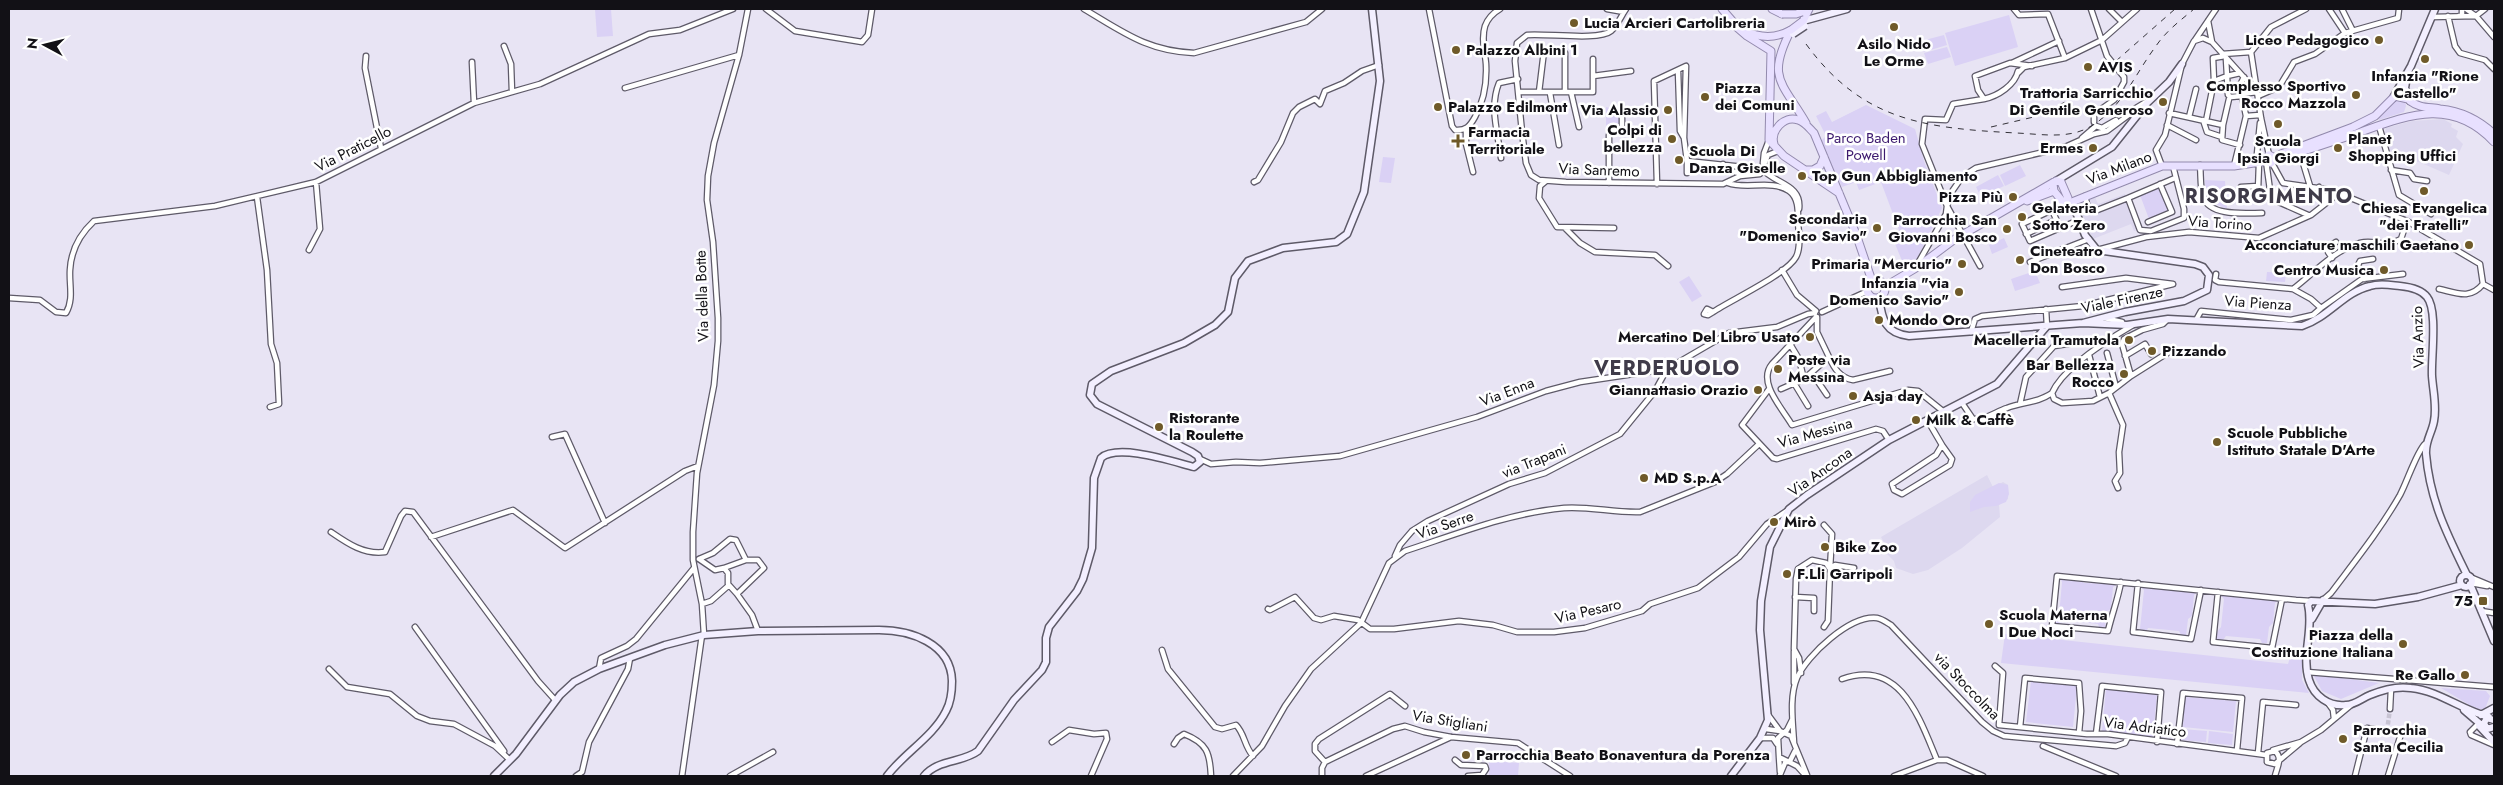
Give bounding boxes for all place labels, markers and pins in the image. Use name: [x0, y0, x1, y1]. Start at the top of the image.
place label: Lucia Arcieri Cartolibreria: [1584, 12, 1765, 34]
marker: Lucia Arcieri Cartolibreria: [1568, 17, 1580, 29]
marker: Asilo Nido Le Orme: [1888, 21, 1900, 33]
place label: Liceo Pedagogico: [2245, 29, 2369, 51]
place label: Asilo Nido Le Orme: [1856, 33, 1931, 72]
marker: Liceo Pedagogico: [2373, 34, 2385, 46]
place label: Palazzo Albini 1: [1466, 39, 1578, 61]
marker: Palazzo Albini 1: [1450, 44, 1462, 56]
marker: Infanzia "Rione Castello": [2419, 53, 2431, 65]
place label: AVIS: [2097, 56, 2133, 78]
marker: AVIS: [2082, 61, 2094, 73]
place label: Infanzia "Rione Castello": [2371, 65, 2479, 104]
place label: Complesso Sportivo Rocco Mazzola: [2206, 75, 2346, 114]
place label: Piazza dei Comuni: [1715, 77, 1795, 116]
place label: Trattoria Sarricchio Di Gentile Generoso: [2009, 82, 2153, 121]
marker: Complesso Sportivo Rocco Mazzola: [2350, 89, 2362, 101]
marker: Piazza dei Comuni: [1699, 91, 1711, 103]
place label: Palazzo Edilmont: [1448, 96, 1568, 118]
marker: Trattoria Sarricchio Di Gentile Generoso: [2157, 96, 2169, 108]
place label: Via Alassio: [1579, 99, 1658, 121]
marker: Palazzo Edilmont: [1432, 101, 1444, 113]
marker: Via Alassio: [1662, 104, 1674, 116]
marker: Scuola Ipsia Giorgi: [2272, 118, 2284, 130]
place label: Colpi di bellezza: [1603, 119, 1662, 158]
place label: Farmacia Territoriale: [1468, 121, 1545, 160]
place label: Planet Shopping Uffici: [2348, 128, 2456, 167]
place label: Scuola Ipsia Giorgi: [2237, 130, 2319, 169]
marker: Colpi di bellezza: [1666, 133, 1678, 145]
marker: Farmacia Territoriale: [1452, 135, 1464, 147]
place label: Ermes: [2040, 137, 2083, 159]
place label: Scuola Di Danza Giselle: [1689, 140, 1786, 179]
marker: Ermes: [2087, 142, 2099, 154]
marker: Planet Shopping Uffici: [2332, 142, 2344, 154]
marker: Scuola Di Danza Giselle: [1673, 154, 1685, 166]
place label: Top Gun Abbigliamento: [1812, 165, 1978, 187]
marker: Top Gun Abbigliamento: [1796, 170, 1808, 182]
marker: Chiesa Evangelica "dei Fratelli": [2418, 185, 2430, 197]
place label: Pizza Più: [1939, 186, 2003, 208]
marker: Pizza Più: [2007, 191, 2019, 203]
place label: Gelateria Sotto Zero: [2032, 197, 2106, 236]
place label: Chiesa Evangelica "dei Fratelli": [2361, 197, 2487, 236]
place label: Secondaria "Domenico Savio": [1739, 208, 1867, 247]
place label: Parrocchia San Giovanni Bosco: [1888, 209, 1997, 248]
marker: Gelateria Sotto Zero: [2016, 211, 2028, 223]
marker: Secondaria "Domenico Savio": [1871, 222, 1883, 234]
marker: Parrocchia San Giovanni Bosco: [2001, 223, 2013, 235]
place label: Acconciature maschili Gaetano: [2243, 234, 2459, 256]
marker: Acconciature maschili Gaetano: [2463, 239, 2475, 251]
place label: Cineteatro Don Bosco: [2030, 240, 2105, 279]
place label: Primaria "Mercurio": [1811, 253, 1952, 275]
marker: Cineteatro Don Bosco: [2014, 254, 2026, 266]
marker: Primaria "Mercurio": [1956, 258, 1968, 270]
place label: Centro Musica: [2274, 259, 2374, 281]
marker: Centro Musica: [2378, 264, 2390, 276]
place label: Infanzia "via Domenico Savio": [1829, 272, 1949, 311]
marker: Infanzia "via Domenico Savio": [1953, 286, 1965, 298]
place label: Mondo Oro: [1889, 309, 1970, 331]
marker: Mondo Oro: [1873, 314, 1885, 326]
place label: Mercatino Del Libro Usato: [1618, 326, 1800, 348]
place label: Macelleria Tramutola: [1974, 329, 2119, 351]
marker: Mercatino Del Libro Usato: [1804, 331, 1816, 343]
marker: Macelleria Tramutola: [2123, 334, 2135, 346]
place label: Pizzando: [2162, 340, 2227, 362]
marker: Pizzando: [2146, 345, 2158, 357]
place label: Poste via Messina: [1788, 349, 1851, 388]
place label: Bar Bellezza Rocco: [2026, 354, 2114, 393]
marker: Poste via Messina: [1772, 363, 1784, 375]
marker: Bar Bellezza Rocco: [2118, 368, 2130, 380]
place label: Giannattasio Orazio: [1609, 379, 1748, 401]
marker: Giannattasio Orazio: [1752, 384, 1764, 396]
place label: Asja day: [1862, 385, 1923, 407]
marker: Asja day: [1847, 390, 1859, 402]
place label: Ristorante la Roulette: [1169, 407, 1244, 446]
place label: Milk & Caffè: [1926, 409, 2014, 431]
marker: Milk & Caffè: [1910, 414, 1922, 426]
marker: Ristorante la Roulette: [1153, 421, 1165, 433]
place label: Scuole Pubbliche Istituto Statale D'Arte: [2227, 422, 2376, 461]
marker: Scuole Pubbliche Istituto Statale D'Arte: [2211, 436, 2223, 448]
place label: MD S.p.A: [1654, 467, 1722, 489]
marker: MD S.p.A: [1638, 472, 1650, 484]
place label: Mirò: [1784, 511, 1816, 533]
marker: Mirò: [1768, 516, 1780, 528]
place label: Bike Zoo: [1835, 536, 1897, 558]
marker: Bike Zoo: [1819, 541, 1831, 553]
place label: F.Lli Garripoli: [1797, 563, 1893, 585]
marker: F.Lli Garripoli: [1781, 568, 1793, 580]
place label: 75: [2454, 590, 2473, 612]
marker: 75: [2477, 595, 2489, 607]
place label: Scuola Materna I Due Noci: [1999, 604, 2108, 643]
marker: Scuola Materna I Due Noci: [1983, 618, 1995, 630]
place label: Piazza della Costituzione Italiana: [2251, 624, 2393, 663]
marker: Piazza della Costituzione Italiana: [2397, 638, 2409, 650]
place label: Re Gallo: [2395, 664, 2455, 686]
marker: Re Gallo: [2459, 669, 2471, 681]
place label: Parrocchia Santa Cecilia: [2353, 719, 2443, 758]
marker: Parrocchia Santa Cecilia: [2337, 733, 2349, 745]
place label: Parrocchia Beato Bonaventura da Porenza: [1476, 744, 1770, 766]
marker: Parrocchia Beato Bonaventura da Porenza: [1460, 749, 1472, 761]

